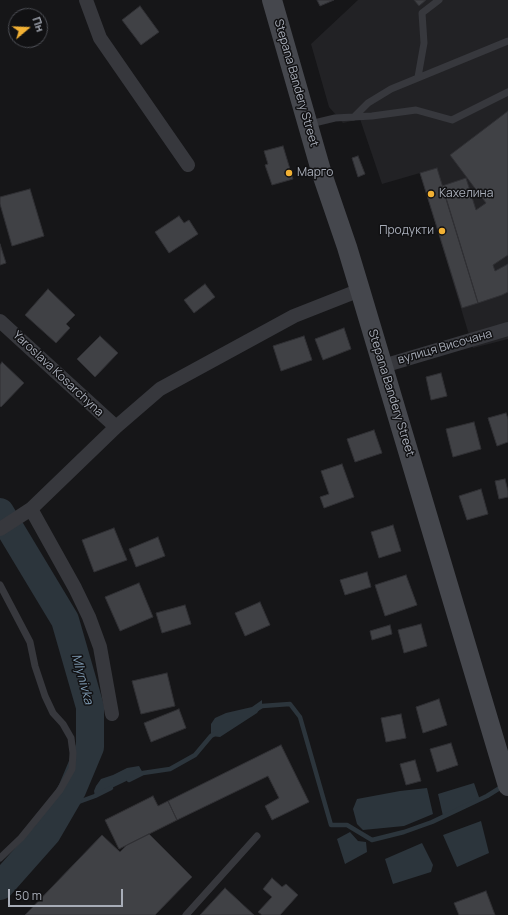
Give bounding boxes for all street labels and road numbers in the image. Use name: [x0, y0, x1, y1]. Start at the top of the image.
street label: Stepana Bandery Street: [271, 17, 321, 149]
street label: вулиця Височана: [396, 327, 494, 367]
street label: Yaroslava Kosarchyna: [10, 328, 106, 420]
street label: Stepana Bandery Street: [365, 328, 417, 458]

